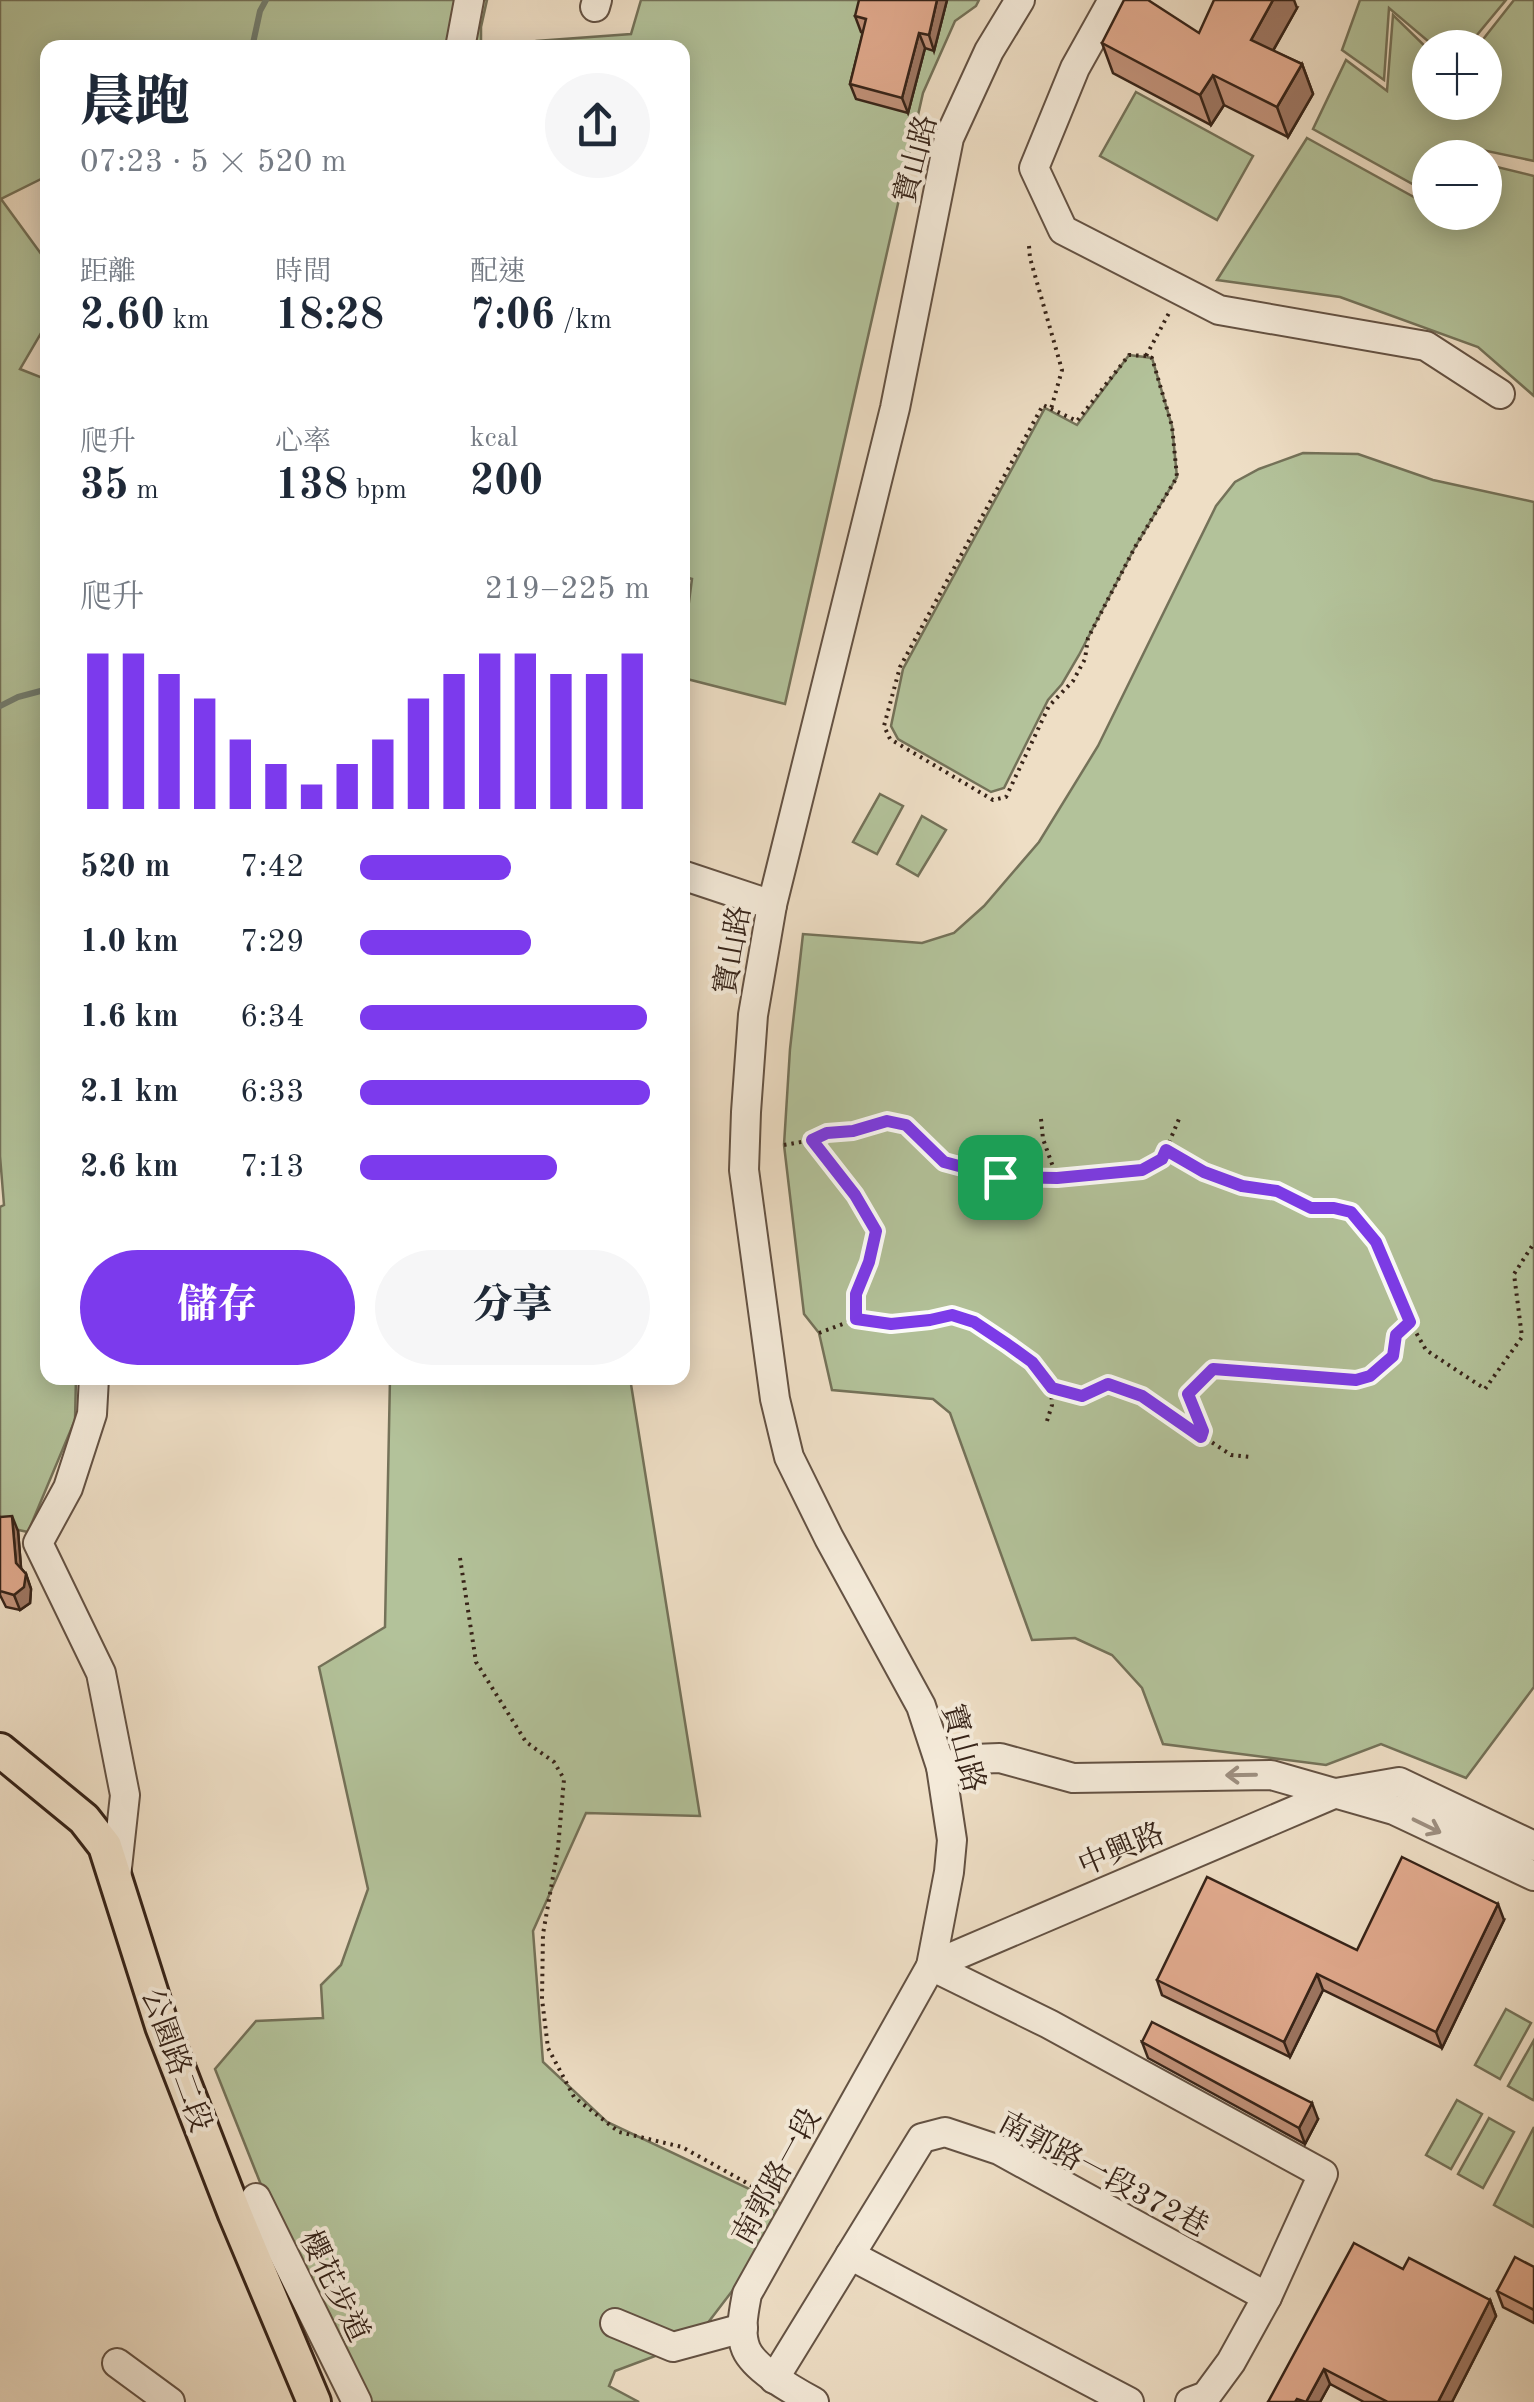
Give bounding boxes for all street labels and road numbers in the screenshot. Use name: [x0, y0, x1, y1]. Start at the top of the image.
street label: 寶山路: [888, 111, 943, 207]
street label: 寶山路: [708, 903, 757, 997]
street label: 寶山路: [936, 1700, 991, 1796]
street label: 中興路: [1073, 1817, 1169, 1882]
street label: 公園路二段: [135, 1984, 218, 2136]
street label: 南郭路一段: [726, 2103, 827, 2250]
street label: 南郭路一段372巷: [994, 2105, 1214, 2244]
street label: 櫻花步道: [293, 2225, 376, 2347]

